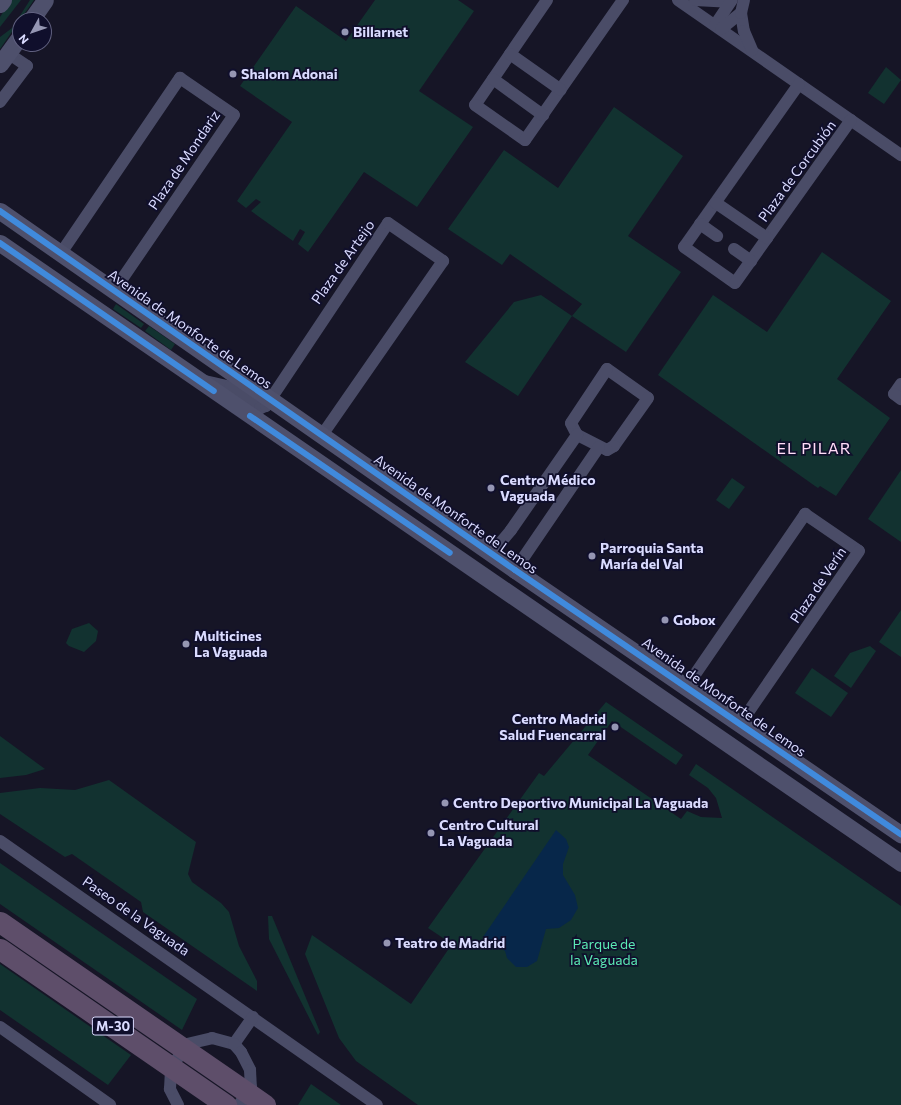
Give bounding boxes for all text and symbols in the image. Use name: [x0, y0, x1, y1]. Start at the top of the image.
north arrow: [12, 12, 52, 52]
place label: Billarnet: [353, 24, 408, 40]
marker: Billarnet: [340, 27, 350, 37]
text: N: [16, 32, 31, 47]
place label: Shalom Adonai: [241, 66, 338, 82]
marker: Shalom Adonai: [228, 69, 238, 79]
street label: Plaza de Mondariz: [145, 107, 223, 213]
street label: Plaza de Corcubión: [755, 117, 839, 225]
street label: Plaza de Arteijo: [308, 217, 378, 307]
street label: Avenida de Monforte de Lemos: [105, 266, 275, 392]
district label: EL PILAR: [776, 438, 852, 458]
street label: Avenida de Monforte de Lemos: [371, 451, 541, 577]
place label: Centro Médico Vaguada: [500, 472, 596, 504]
marker: Centro Médico Vaguada: [485, 482, 497, 494]
place label: Parroquia Santa María del Val: [600, 540, 704, 572]
street label: Plaza de Verín: [786, 544, 850, 626]
marker: Parroquia Santa María del Val: [587, 551, 597, 561]
place label: Gobox: [673, 612, 716, 628]
marker: Gobox: [660, 615, 670, 625]
place label: Multicines La Vaguada: [194, 628, 267, 660]
street label: Avenida de Monforte de Lemos: [639, 634, 809, 760]
marker: Multicines La Vaguada: [181, 639, 191, 649]
place label: Centro Madrid Salud Fuencarral: [499, 711, 606, 744]
marker: Centro Madrid Salud Fuencarral: [609, 721, 621, 733]
place label: Centro Deportivo Municipal La Vaguada: [453, 795, 708, 811]
marker: Centro Deportivo Municipal La Vaguada: [440, 798, 450, 808]
place label: Centro Cultural La Vaguada: [439, 817, 539, 850]
marker: Centro Cultural La Vaguada: [426, 828, 436, 838]
street label: Paseo de la Vaguada: [79, 873, 193, 959]
place label: Teatro de Madrid: [395, 935, 505, 951]
park label: Parque de la Vaguada: [570, 936, 638, 968]
marker: Teatro de Madrid: [382, 938, 392, 948]
road number: M-30: [91, 1015, 135, 1037]

